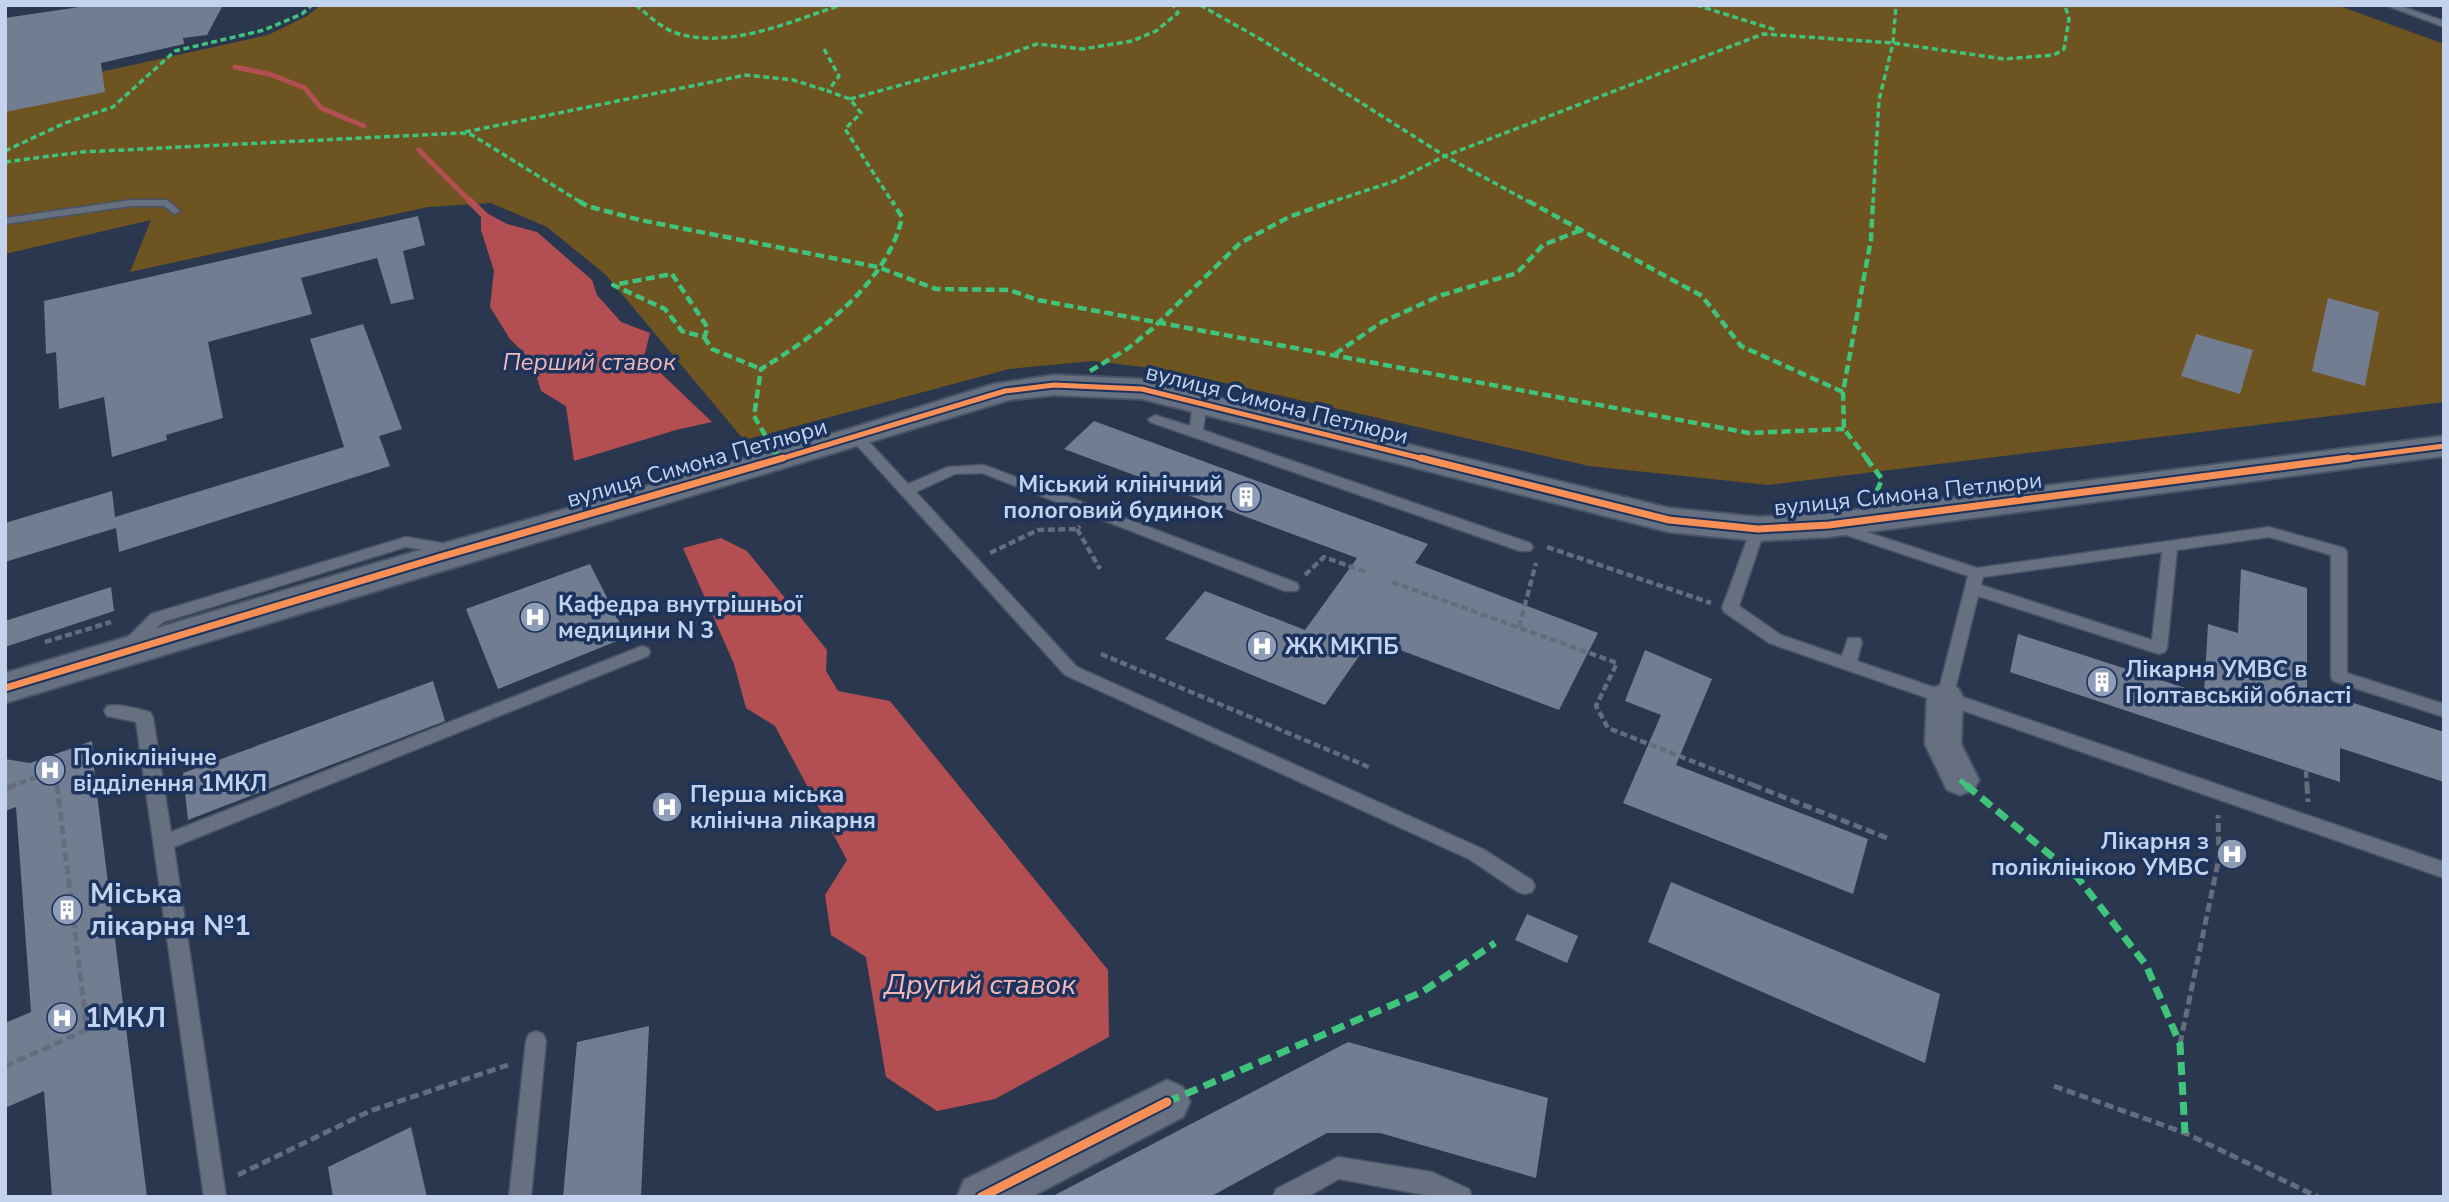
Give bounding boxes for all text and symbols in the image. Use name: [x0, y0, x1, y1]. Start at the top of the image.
water label: Перший ставок: [502, 346, 676, 378]
street label: вулиця Симона Петлюри: [1142, 356, 1412, 452]
street label: вулиця Симона Петлюри: [563, 411, 831, 515]
street label: вулиця Симона Петлюри: [1772, 464, 2044, 524]
place label: Міський клінічний пологовий будинок: [1003, 469, 1223, 526]
building icon: Міський клінічний пологовий будинок: [1229, 480, 1263, 514]
place label: Кафедра внутрішньої медицини N 3: [558, 589, 803, 646]
hospital icon: Кафедра внутрішньої медицини N 3: [518, 600, 552, 634]
hospital icon: ЖК МКПБ: [1245, 629, 1279, 663]
place label: ЖК МКПБ: [1285, 631, 1399, 662]
place label: Лікарня УМВС в Полтавській області: [2125, 654, 2351, 711]
building icon: Лікарня УМВС в Полтавській області: [2085, 665, 2119, 699]
place label: Поліклінічне відділення 1МКЛ: [73, 742, 267, 799]
hospital icon: Поліклінічне відділення 1МКЛ: [33, 753, 67, 787]
place label: Перша міська клінічна лікарня: [690, 779, 876, 836]
hospital icon: Перша міська клінічна лікарня: [650, 790, 684, 824]
place label: Лікарня з поліклінікою УМВС: [1991, 826, 2209, 883]
hospital icon: Лікарня з поліклінікою УМВС: [2215, 837, 2249, 871]
place label: Міська лікарня №1: [90, 875, 251, 945]
building icon: Міська лікарня №1: [50, 893, 84, 927]
water label: Другий ставок: [882, 966, 1077, 1004]
place label: 1МКЛ: [85, 999, 166, 1037]
hospital icon: 1МКЛ: [45, 1001, 79, 1035]

